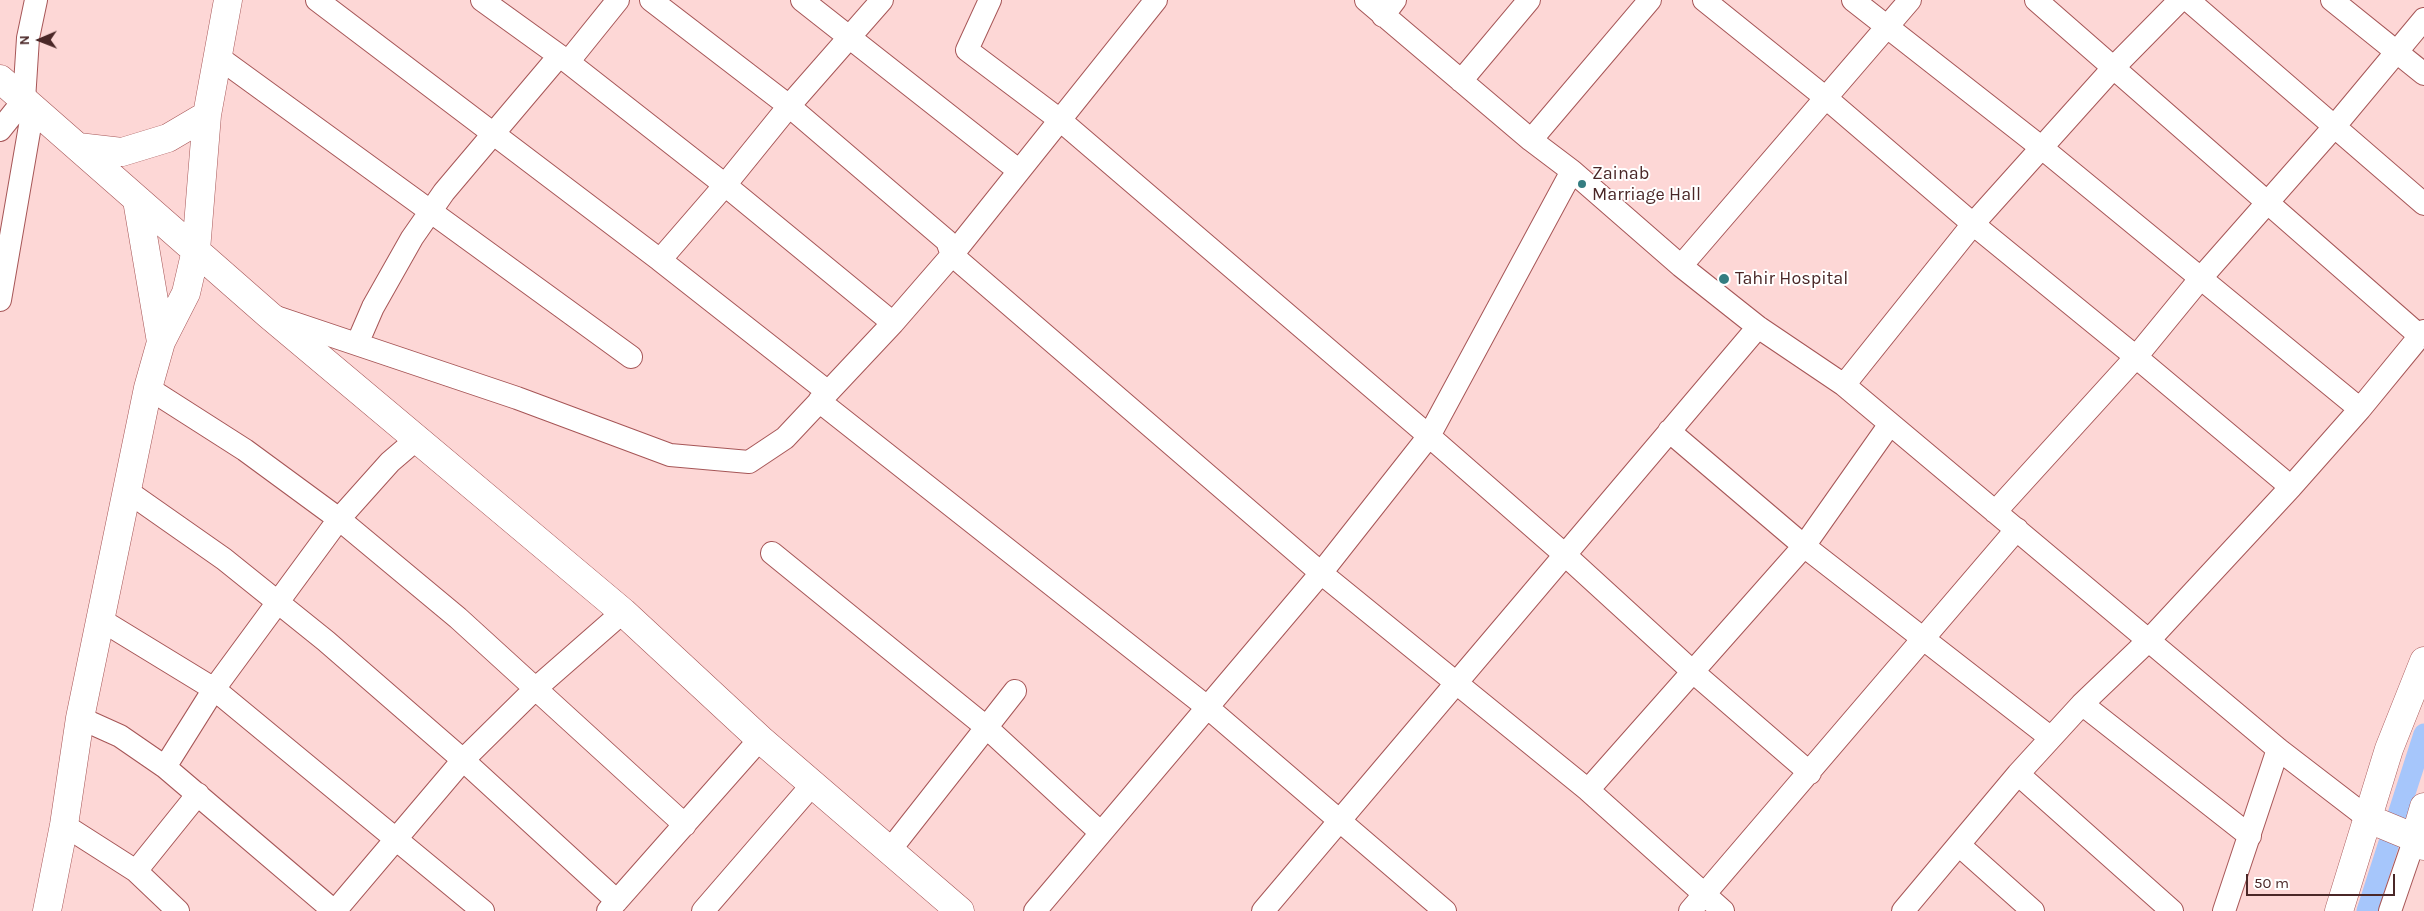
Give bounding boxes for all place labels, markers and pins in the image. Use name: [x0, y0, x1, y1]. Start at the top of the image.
place label: Zainab Marriage Hall: [1592, 163, 1701, 205]
marker: Zainab Marriage Hall: [1576, 178, 1588, 190]
place label: Tahir Hospital: [1735, 268, 1848, 290]
marker: Tahir Hospital: [1717, 272, 1731, 286]

